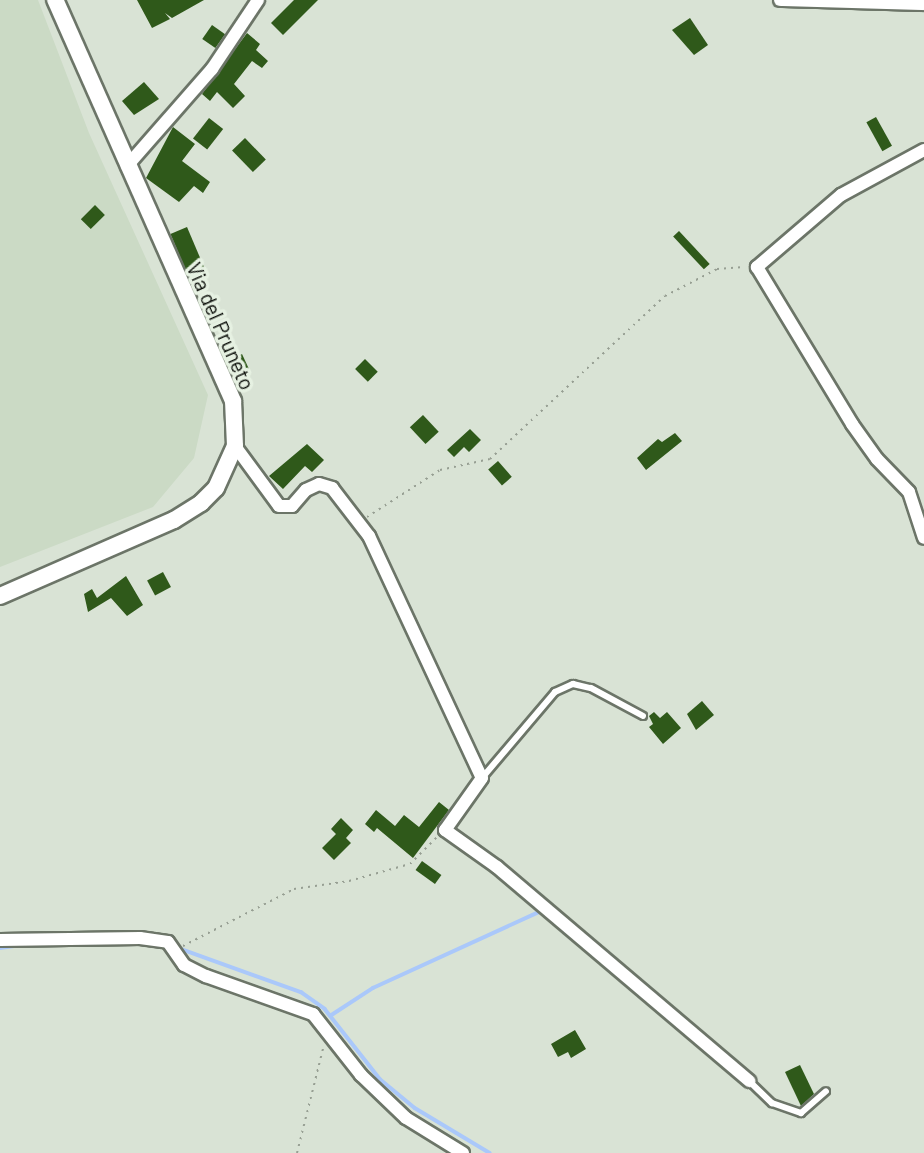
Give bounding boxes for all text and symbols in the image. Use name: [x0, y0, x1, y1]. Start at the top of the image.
street label: Via del Pruneto: [182, 258, 260, 394]

